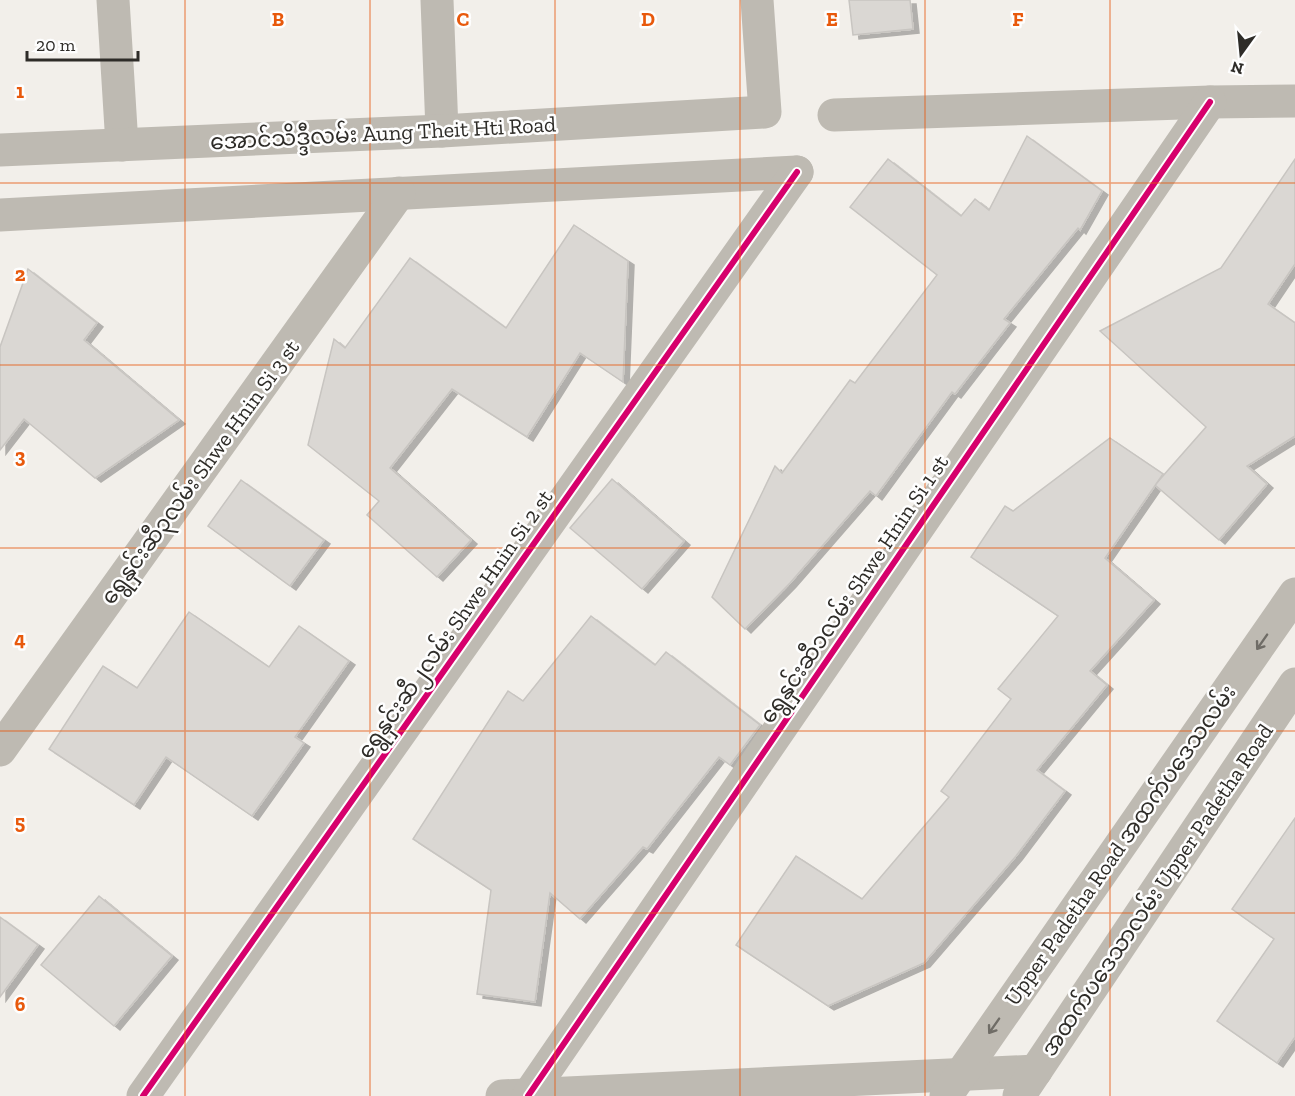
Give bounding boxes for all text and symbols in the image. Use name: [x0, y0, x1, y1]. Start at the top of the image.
text: B: [272, 7, 284, 31]
text: C: [457, 7, 470, 31]
text: D: [641, 7, 655, 31]
text: E: [826, 7, 838, 31]
text: F: [1012, 7, 1024, 31]
scale bar: [27, 24, 138, 62]
north arrow: [1211, 24, 1271, 84]
text: 20 m: [36, 34, 76, 56]
text: N: [1229, 57, 1246, 79]
text: 1: [16, 79, 24, 103]
street label: အောင်သိဒ္ဒီလမ်း Aung Theit Hti Road: [209, 108, 557, 160]
text: 2: [15, 262, 26, 286]
street label: ရွေနှင်းဆီ၃လမ်း Shwe Hnin Si 3 st: [93, 333, 309, 612]
text: 3: [15, 444, 26, 468]
street label: ရွေနှင်းဆီ၁လမ်း Shwe Hnin Si 1 st: [752, 448, 958, 731]
street label: ရွေနှင်းဆီ၂လမ်း Shwe Hnin Si 2 st: [350, 483, 562, 766]
text: 4: [14, 627, 26, 651]
one-way arrow: [1256, 633, 1268, 650]
street label: Upper Padetha Road အထက်ပဒေသလမ်း: [997, 678, 1242, 1011]
street label: အထက်ပဒေသာလမ်း Upper Padetha Road: [1034, 717, 1279, 1061]
text: 5: [15, 810, 25, 834]
text: 6: [15, 992, 26, 1016]
one-way arrow: [988, 1018, 1000, 1034]

